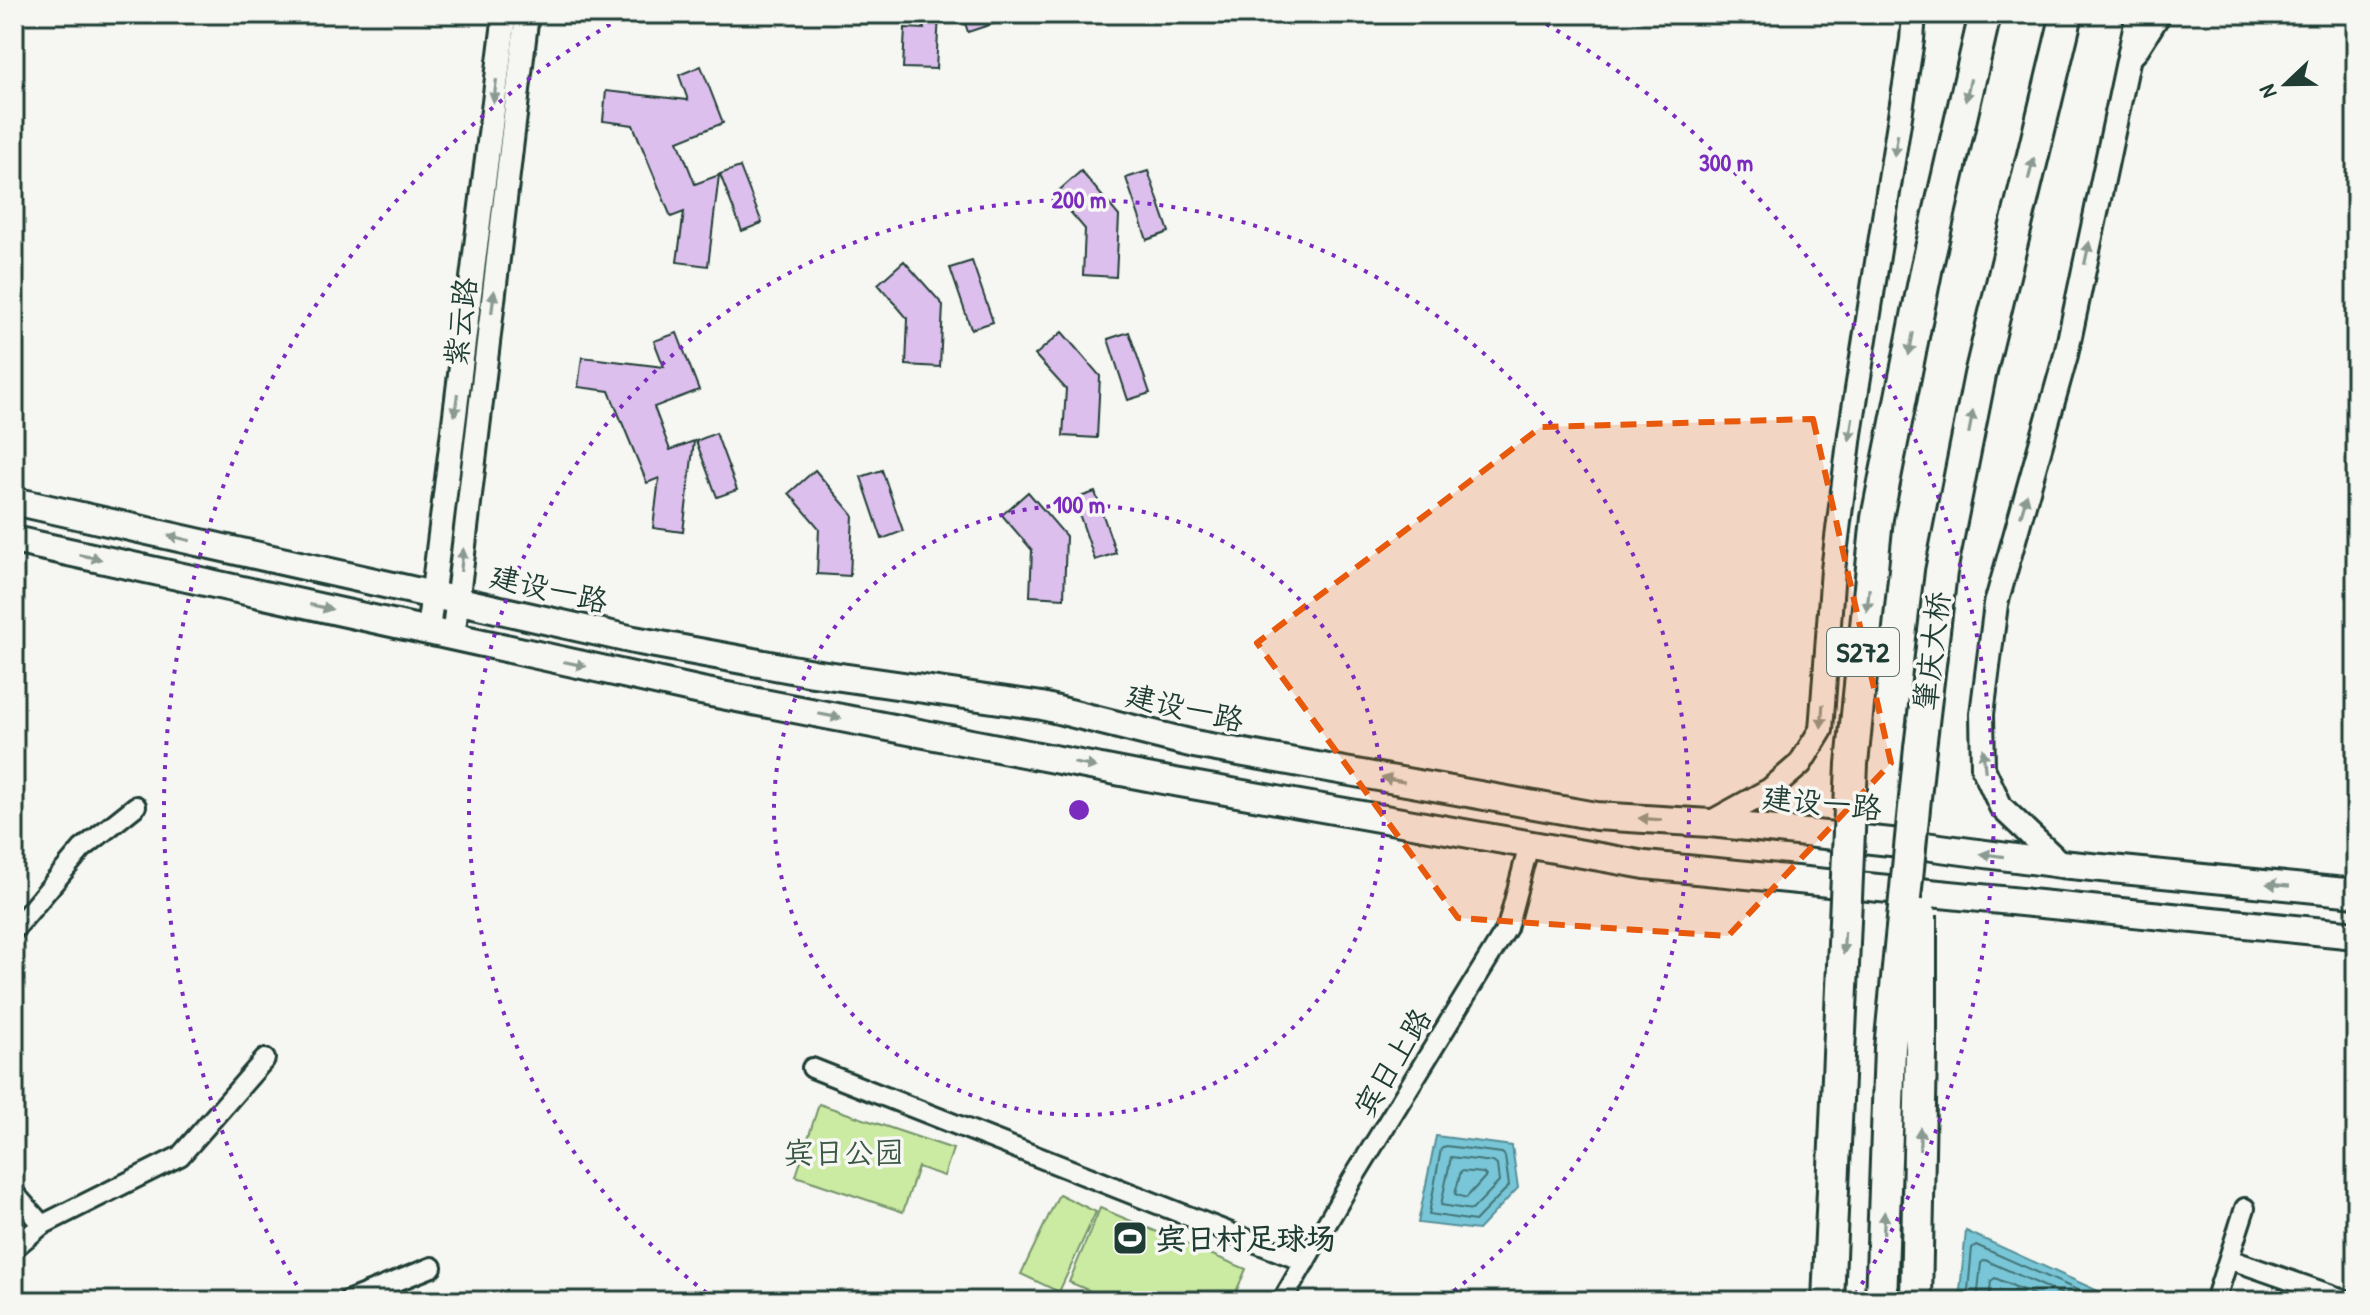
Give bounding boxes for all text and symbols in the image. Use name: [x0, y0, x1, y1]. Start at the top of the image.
north arrow: [2246, 44, 2326, 124]
one-way arrow: [1961, 78, 1974, 103]
one-way arrow: [488, 79, 501, 104]
text: N: [2251, 80, 2284, 103]
one-way arrow: [1889, 133, 1902, 158]
text: 300 m: [1699, 146, 1753, 178]
one-way arrow: [2025, 157, 2037, 182]
text: 200 m: [1052, 183, 1106, 215]
one-way arrow: [2082, 240, 2094, 265]
street label: 紫云路: [435, 275, 485, 369]
one-way arrow: [487, 289, 500, 314]
one-way arrow: [1905, 332, 1917, 357]
one-way arrow: [449, 393, 462, 418]
one-way arrow: [1965, 410, 1977, 435]
one-way arrow: [1844, 417, 1857, 442]
text: 100 m: [1053, 488, 1105, 520]
one-way arrow: [2018, 492, 2031, 516]
one-way arrow: [166, 531, 191, 544]
one-way arrow: [456, 547, 469, 572]
one-way arrow: [78, 551, 103, 564]
street label: 建设一路: [486, 555, 612, 621]
one-way arrow: [1862, 588, 1875, 613]
street label: 肇庆大桥: [1904, 589, 1958, 713]
one-way arrow: [309, 601, 334, 614]
road number: S272: [1827, 628, 1899, 676]
one-way arrow: [563, 658, 588, 671]
street label: 建设一路: [1122, 674, 1248, 740]
one-way arrow: [1815, 704, 1828, 729]
one-way arrow: [818, 710, 843, 723]
one-way arrow: [1977, 747, 1990, 772]
one-way arrow: [1073, 760, 1098, 772]
one-way arrow: [1380, 773, 1405, 785]
street label: 建设一路: [1760, 776, 1884, 828]
centre of rings: [1065, 796, 1093, 824]
one-way arrow: [1637, 812, 1662, 825]
one-way arrow: [1979, 848, 2004, 861]
one-way arrow: [2265, 878, 2290, 891]
one-way arrow: [1837, 931, 1850, 956]
street label: 宾日上路: [1344, 1000, 1440, 1124]
one-way arrow: [1913, 1126, 1926, 1151]
park label: 宾日公园: [784, 1132, 904, 1172]
one-way arrow: [1877, 1210, 1890, 1235]
place label: 宾日村足球场: [1156, 1218, 1336, 1258]
sports icon: 宾日村足球场: [1111, 1219, 1149, 1257]

